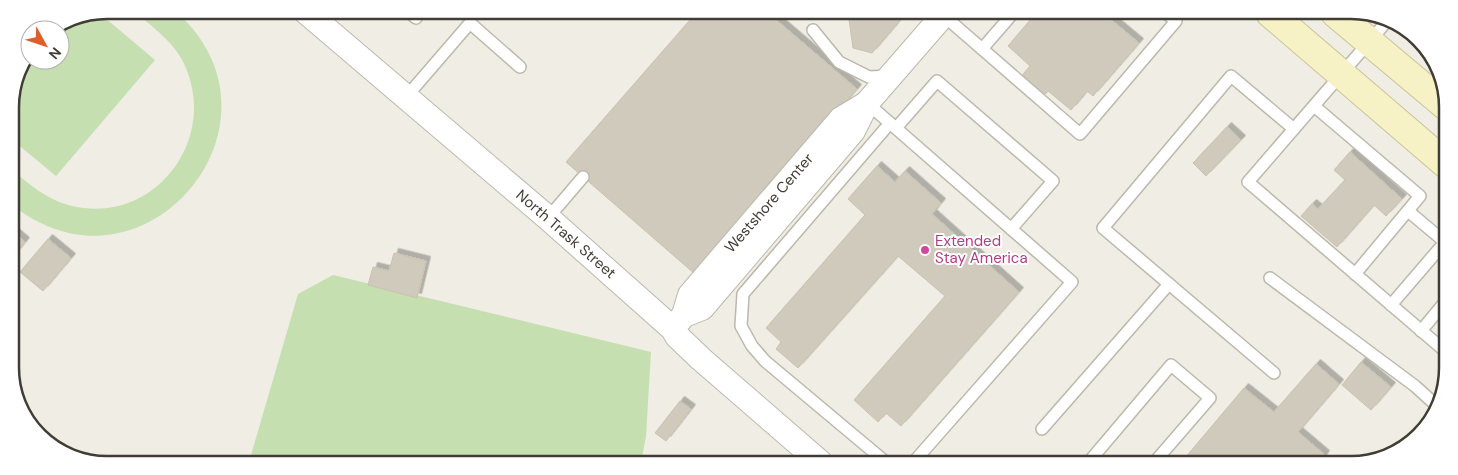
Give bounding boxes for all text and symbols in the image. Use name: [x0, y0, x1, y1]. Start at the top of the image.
north arrow: [20, 20, 70, 70]
text: N: [45, 44, 65, 63]
street label: Westshore Center: [720, 149, 818, 257]
street label: North Trask Street: [512, 185, 620, 283]
place label: Extended Stay America: [935, 231, 1028, 268]
marker: Extended Stay America: [919, 244, 931, 256]

